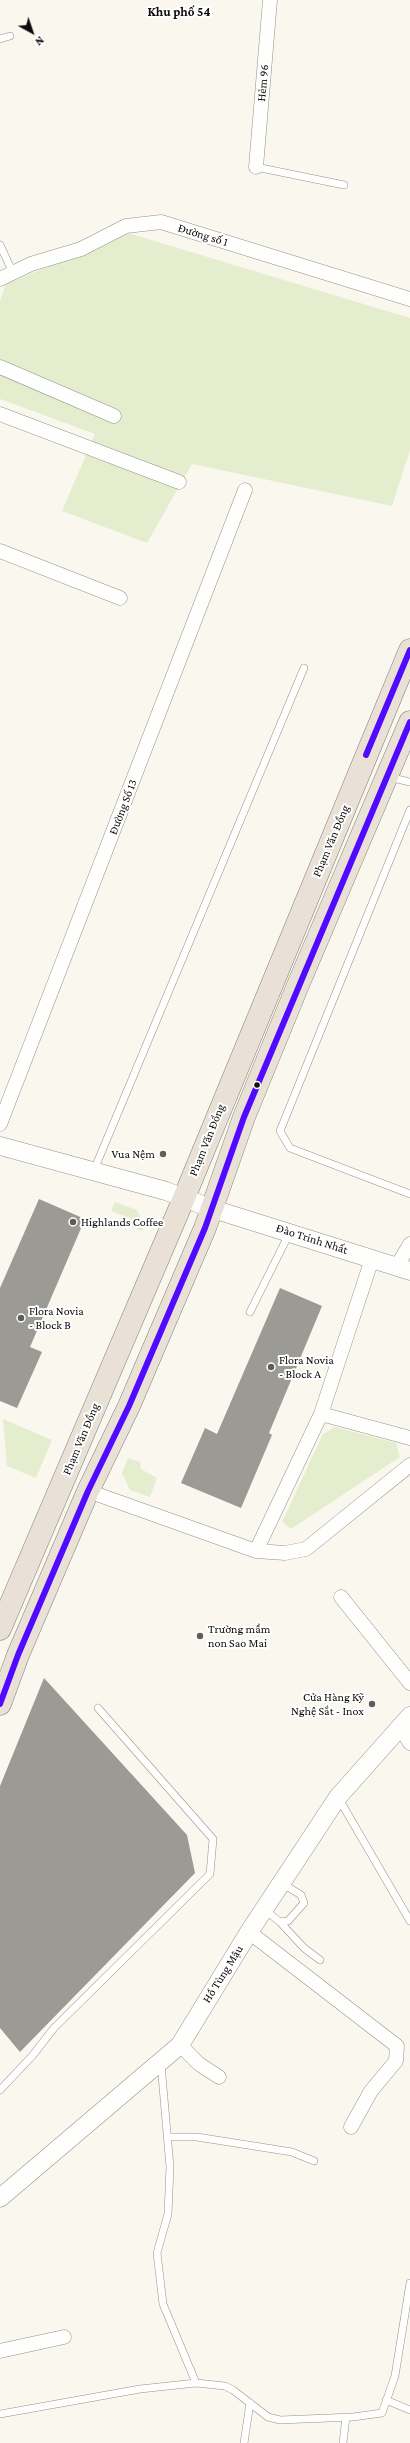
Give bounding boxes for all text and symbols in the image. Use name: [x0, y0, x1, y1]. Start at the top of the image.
district label: Khu phố 54: [148, 4, 210, 20]
north arrow: [12, 12, 52, 52]
text: N: [33, 34, 46, 48]
street label: Hẻm 96: [254, 64, 272, 102]
street label: Đường số 1: [176, 221, 230, 249]
street label: Đường Số 13: [106, 777, 140, 837]
street label: Phạm Văn Đồng: [309, 803, 353, 879]
unlabelled marker: [252, 1080, 262, 1090]
street label: Phạm Văn Đồng: [186, 1102, 228, 1178]
place label: Vua Nệm: [111, 1147, 155, 1161]
marker: Vua Nệm: [158, 1149, 168, 1159]
place label: Highlands Coffee: [81, 1215, 163, 1229]
marker: Highlands Coffee: [68, 1217, 78, 1227]
street label: Đào Trinh Nhất: [274, 1221, 350, 1257]
place label: Flora Novia - Block B: [29, 1304, 84, 1332]
marker: Flora Novia - Block B: [16, 1313, 26, 1323]
place label: Flora Novia - Block A: [279, 1353, 334, 1381]
marker: Flora Novia - Block A: [266, 1362, 276, 1372]
street label: Phạm Văn Đồng: [59, 1401, 103, 1477]
place label: Trường mầm non Sao Mai: [208, 1622, 270, 1650]
marker: Trường mầm non Sao Mai: [195, 1631, 205, 1641]
place label: Cửa Hàng Kỹ Nghệ Sắt - Inox: [291, 1690, 364, 1718]
marker: Cửa Hàng Kỹ Nghệ Sắt - Inox: [367, 1699, 377, 1709]
street label: Hồ Tùng Mậu: [200, 1943, 246, 2005]

